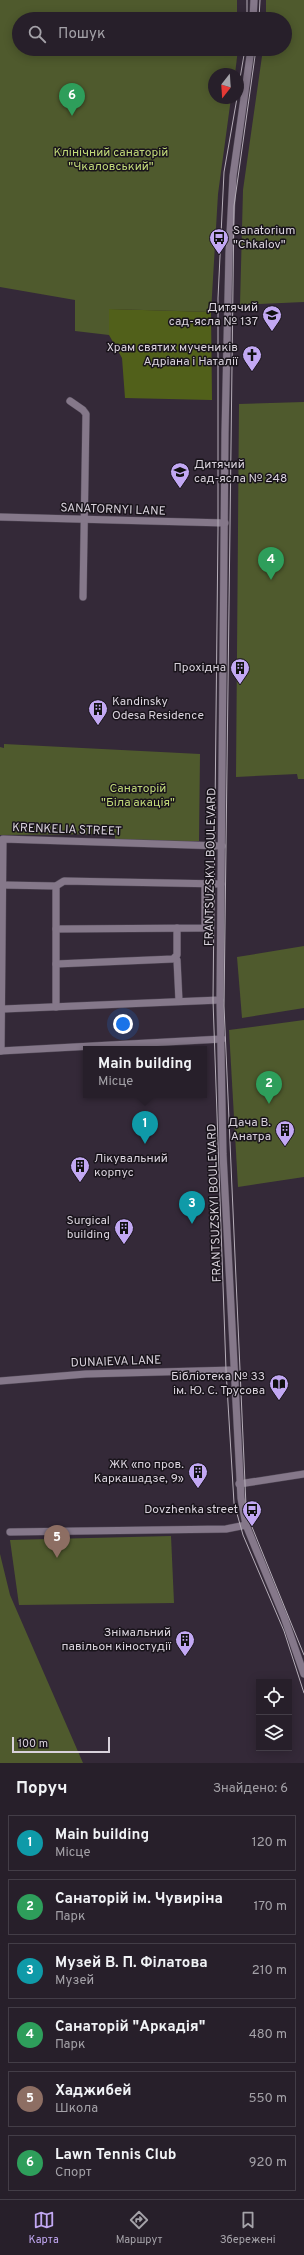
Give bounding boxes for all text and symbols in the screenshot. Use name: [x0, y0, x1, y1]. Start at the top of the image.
search box: [12, 12, 292, 56]
icon: search: [26, 23, 48, 45]
text: Пошук: [58, 25, 106, 44]
north arrow: [208, 68, 244, 104]
pin: 6: [59, 83, 85, 116]
park label: Клінічний санаторій "Чкаловський": [54, 145, 168, 175]
place label: Sanatorium "Chkalov": [233, 223, 295, 253]
bus stop icon: Sanatorium "Chkalov": [208, 227, 230, 255]
place label: Дитячий сад-ясла № 137: [169, 300, 258, 330]
school or university icon: Дитячий сад-ясла № 137: [261, 304, 283, 332]
place label: Храм святих мучеників Адріана і Наталії: [107, 340, 239, 370]
church icon: Храм святих мучеників Адріана і Наталії: [241, 344, 263, 372]
place label: Дитячий сад-ясла № 248: [194, 457, 287, 487]
school or university icon: Дитячий сад-ясла № 248: [169, 461, 191, 489]
street label: SANATORNYI LANE: [60, 500, 166, 520]
pin: 4: [258, 547, 284, 580]
building icon: Прохідна: [229, 657, 251, 685]
place label: Прохідна: [174, 660, 226, 676]
place label: Kandinsky Odesa Residence: [112, 694, 204, 724]
building icon: Kandinsky Odesa Residence: [87, 698, 109, 726]
park label: Санаторій "Біла акація": [101, 781, 175, 811]
street label: FRANTSUZSKYI BOULEVARD: [202, 788, 220, 946]
street label: KRENKELIA STREET: [12, 820, 122, 840]
your location: [113, 1014, 133, 1034]
popup: [83, 1046, 207, 1098]
text: Main building: [98, 1055, 192, 1074]
pin: 2: [256, 1071, 282, 1104]
text: Місце: [98, 1074, 133, 1090]
pin: 1: [132, 1111, 158, 1144]
place label: Дача В. Анатра: [228, 1115, 271, 1145]
building icon: Дача В. Анатра: [274, 1119, 296, 1147]
street label: FRANTSUZSKYI BOULEVARD: [204, 1123, 226, 1283]
place label: Лікувальний корпус: [94, 1151, 168, 1181]
building icon: Лікувальний корпус: [69, 1155, 91, 1183]
pin: 3: [179, 1191, 205, 1224]
place label: Surgical building: [66, 1213, 110, 1243]
building icon: Surgical building: [113, 1217, 135, 1245]
street label: DUNAIEVA LANE: [70, 1352, 162, 1372]
place label: Бібліотека № 33 ім. Ю. С. Трусова: [171, 1369, 265, 1399]
library icon: Бібліотека № 33 ім. Ю. С. Трусова: [268, 1373, 290, 1401]
place label: ЖК «по пров. Каркашадзе, 9»: [94, 1457, 184, 1487]
building icon: ЖК «по пров. Каркашадзе, 9»: [187, 1461, 209, 1489]
bus stop icon: Dovzhenka street: [241, 1499, 263, 1527]
place label: Dovzhenka street: [144, 1502, 238, 1518]
pin: 5: [44, 1525, 70, 1558]
place label: Знімальний павільон кіностудії: [61, 1625, 172, 1655]
building icon: Знімальний павільон кіностудії: [174, 1629, 196, 1657]
map controls: [256, 1679, 292, 1751]
button: locate: [256, 1679, 292, 1715]
button: layers: [256, 1715, 292, 1751]
scale bar: [12, 1735, 110, 1754]
text: 100 m: [18, 1737, 48, 1751]
text: Поруч: [16, 1778, 68, 1800]
text: Знайдено: 6: [213, 1781, 288, 1797]
text: Main building: [55, 1826, 149, 1845]
text: 1: [27, 1835, 33, 1851]
text: 120 m: [252, 1835, 287, 1851]
text: Місце: [55, 1845, 90, 1861]
text: Санаторій ім. Чувиріна: [55, 1890, 223, 1909]
text: 2: [26, 1899, 34, 1915]
text: 170 m: [253, 1899, 287, 1915]
text: Парк: [55, 1909, 85, 1925]
text: Музей В. П. Філатова: [55, 1954, 208, 1973]
text: 3: [26, 1963, 34, 1979]
text: 210 m: [252, 1963, 287, 1979]
text: Музей: [55, 1973, 94, 1989]
text: Санаторій "Аркадія": [55, 2018, 205, 2037]
text: 4: [26, 2027, 34, 2043]
text: 480 m: [249, 2027, 287, 2043]
text: Парк: [55, 2037, 85, 2053]
text: Хаджибей: [55, 2082, 132, 2101]
text: 5: [26, 2091, 34, 2107]
text: 550 m: [248, 2091, 287, 2107]
text: Школа: [55, 2101, 98, 2117]
text: Lawn Tennis Club: [55, 2146, 176, 2165]
text: 6: [26, 2155, 34, 2171]
text: 920 m: [249, 2155, 287, 2171]
text: Спорт: [55, 2165, 92, 2181]
tab: Карта: [29, 2209, 59, 2247]
tab: Маршрут: [116, 2209, 163, 2247]
tab: Збережені: [220, 2209, 275, 2247]

